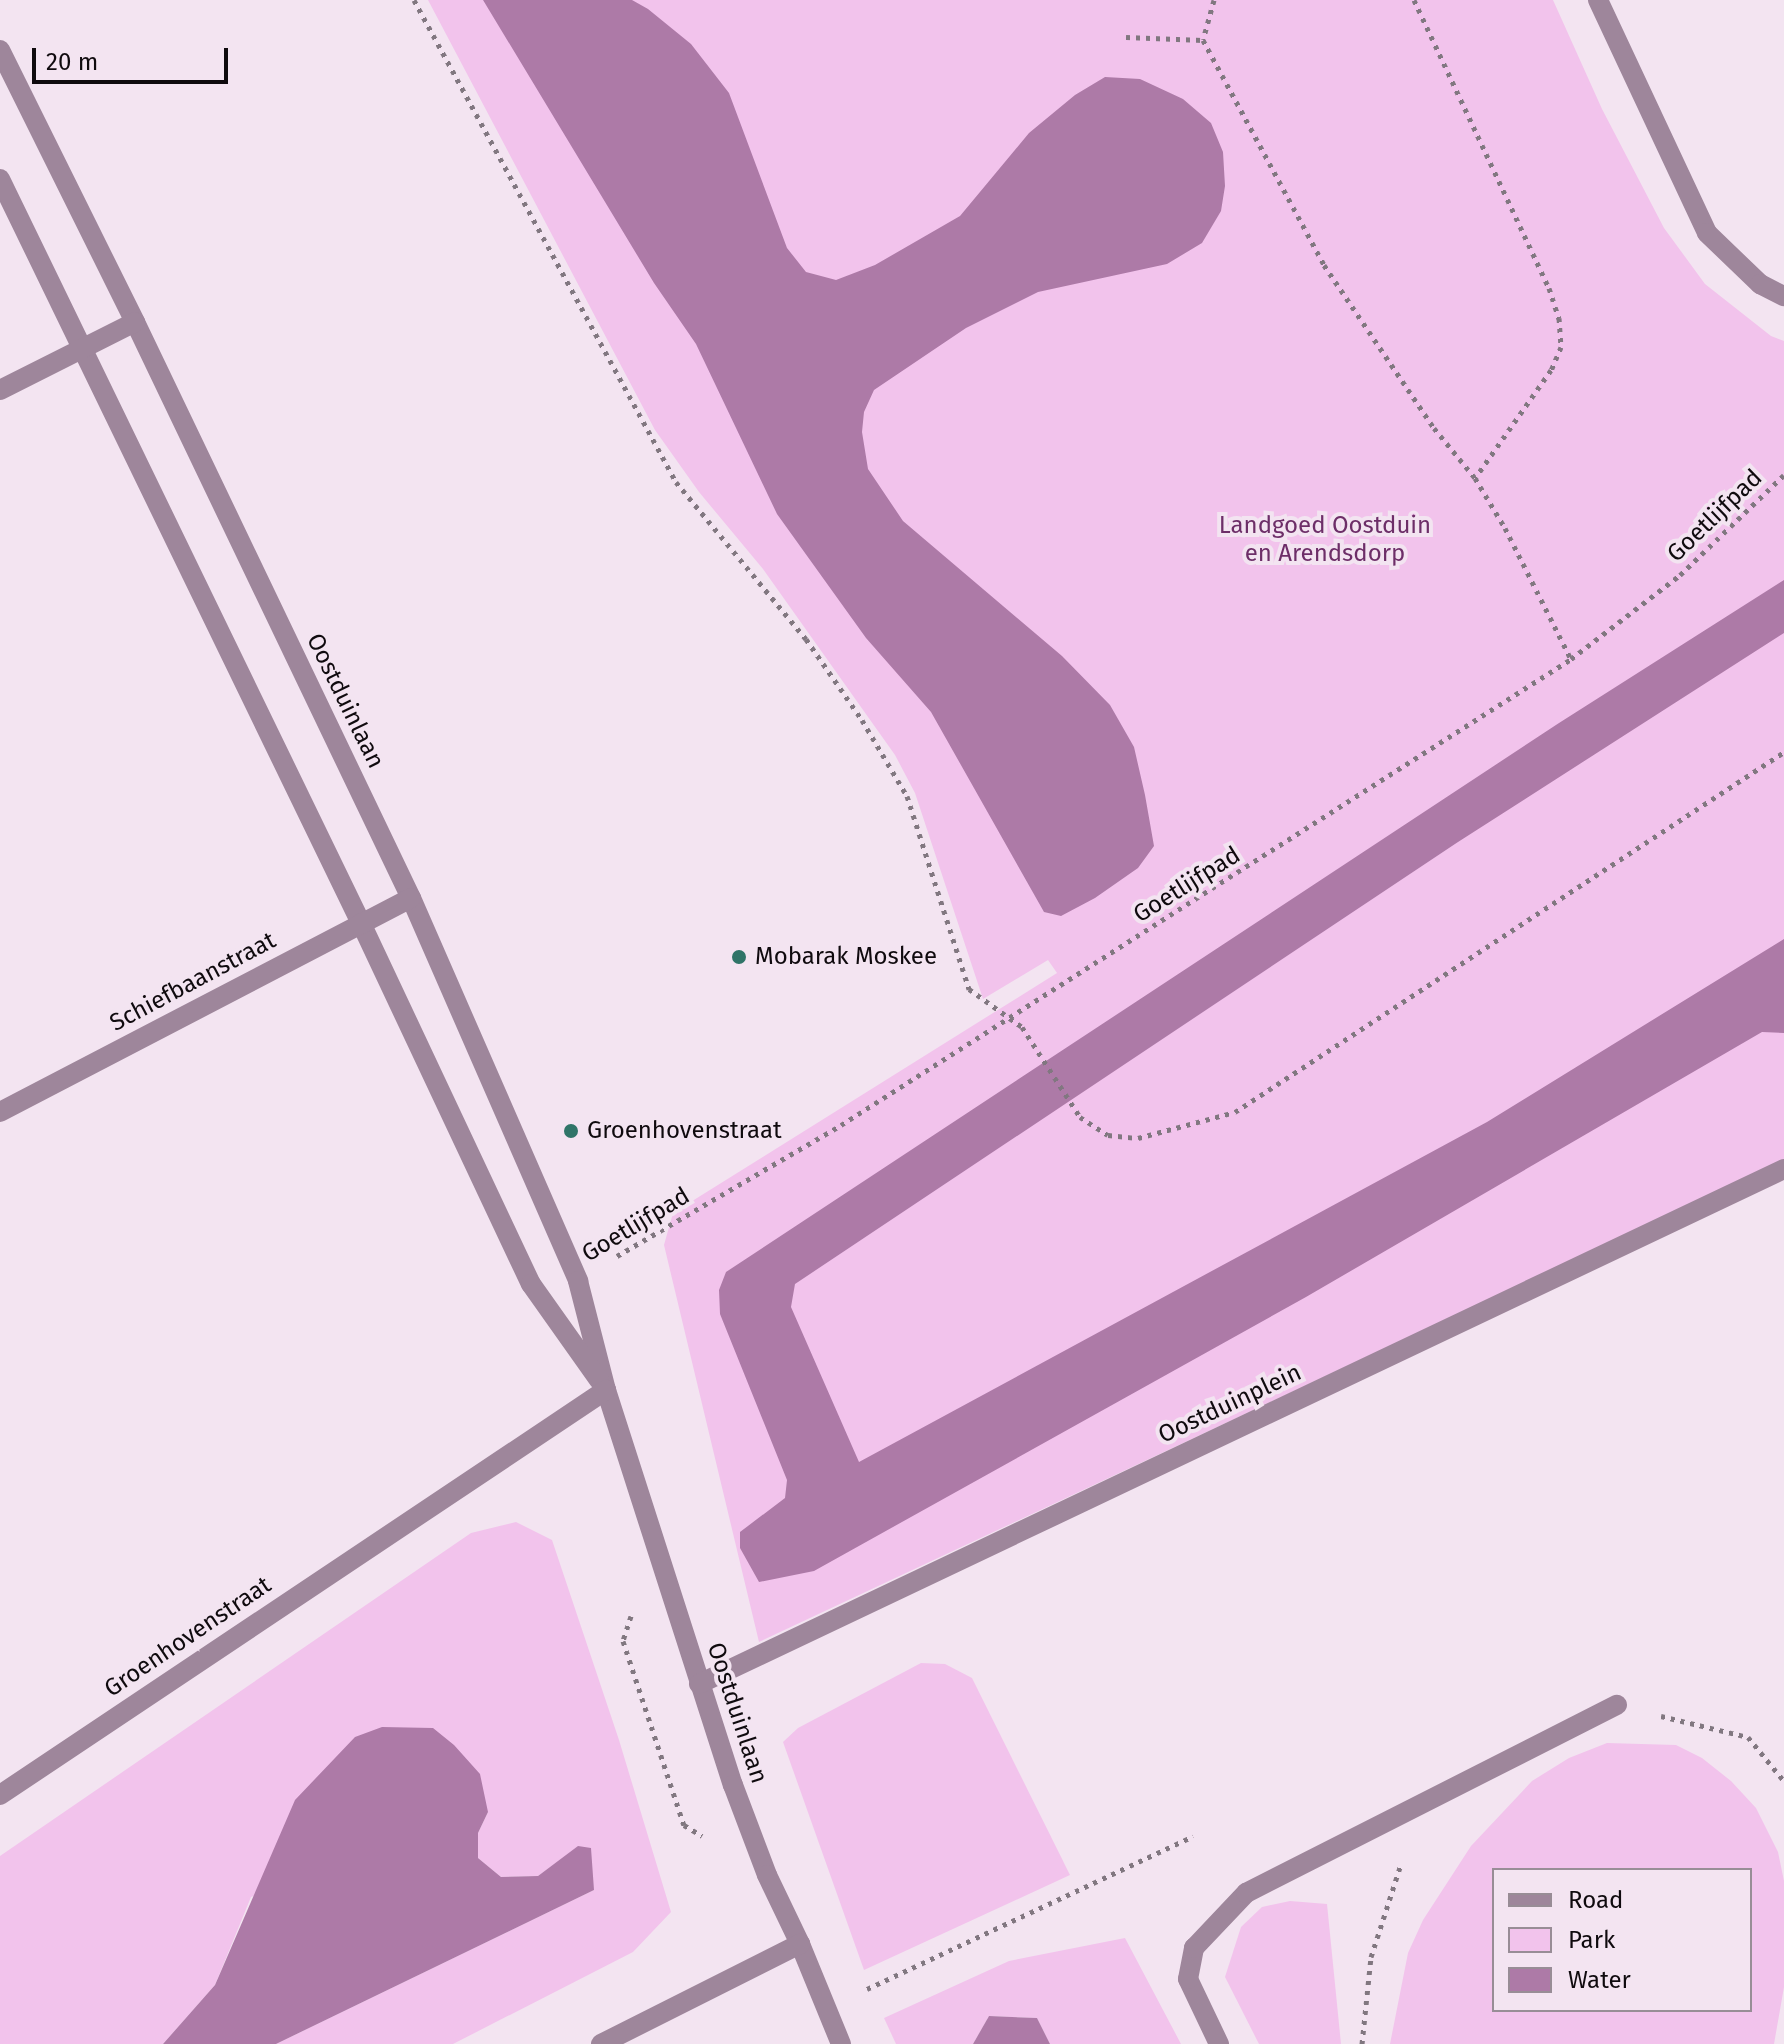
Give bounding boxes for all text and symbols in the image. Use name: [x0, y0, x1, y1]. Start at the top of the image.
scale bar: [36, 32, 232, 82]
text: 20 m: [46, 48, 98, 76]
street label: Goetlijfpad: [1662, 464, 1768, 568]
park label: Landgoed Oostduin en Arendsdorp: [1219, 512, 1431, 568]
street label: Oostduinlaan: [300, 629, 390, 773]
street label: Goetlijfpad: [1128, 841, 1246, 929]
street label: Schiefbaanstraat: [105, 926, 281, 1038]
place label: Mobarak Moskee: [755, 943, 937, 971]
marker: Mobarak Moskee: [730, 948, 748, 966]
place label: Groenhovenstraat: [587, 1117, 782, 1145]
marker: Groenhovenstraat: [562, 1122, 580, 1140]
street label: Goetlijfpad: [577, 1182, 695, 1268]
street label: Oostduinplein: [1154, 1358, 1306, 1450]
street label: Groenhovenstraat: [99, 1571, 277, 1703]
street label: Oostduinlaan: [701, 1639, 773, 1787]
legend: [1492, 1868, 1752, 2012]
text: Road: [1568, 1886, 1623, 1914]
text: Park: [1568, 1926, 1615, 1954]
text: Water: [1568, 1966, 1631, 1994]

